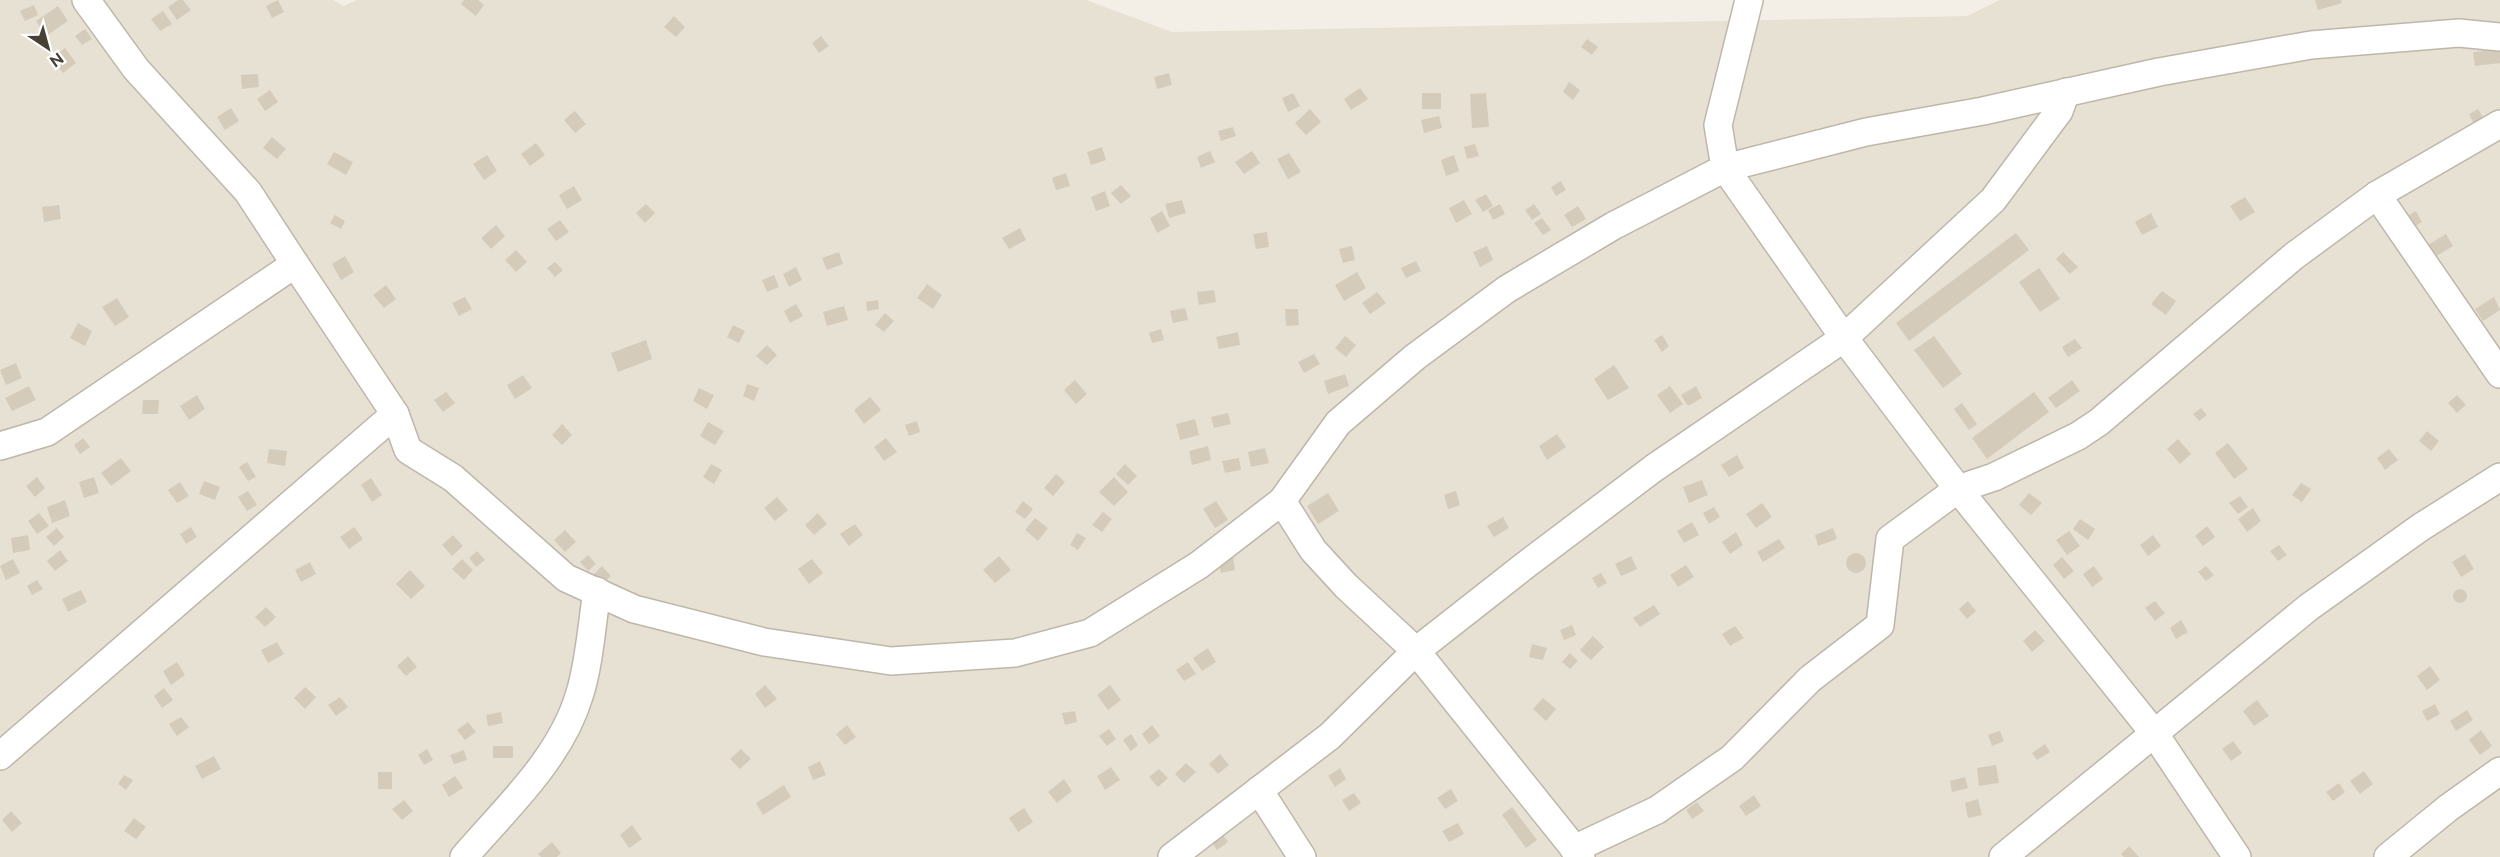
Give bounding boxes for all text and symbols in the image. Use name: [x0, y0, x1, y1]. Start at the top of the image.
north arrow: [18, 18, 78, 78]
text: N: [46, 48, 67, 71]

